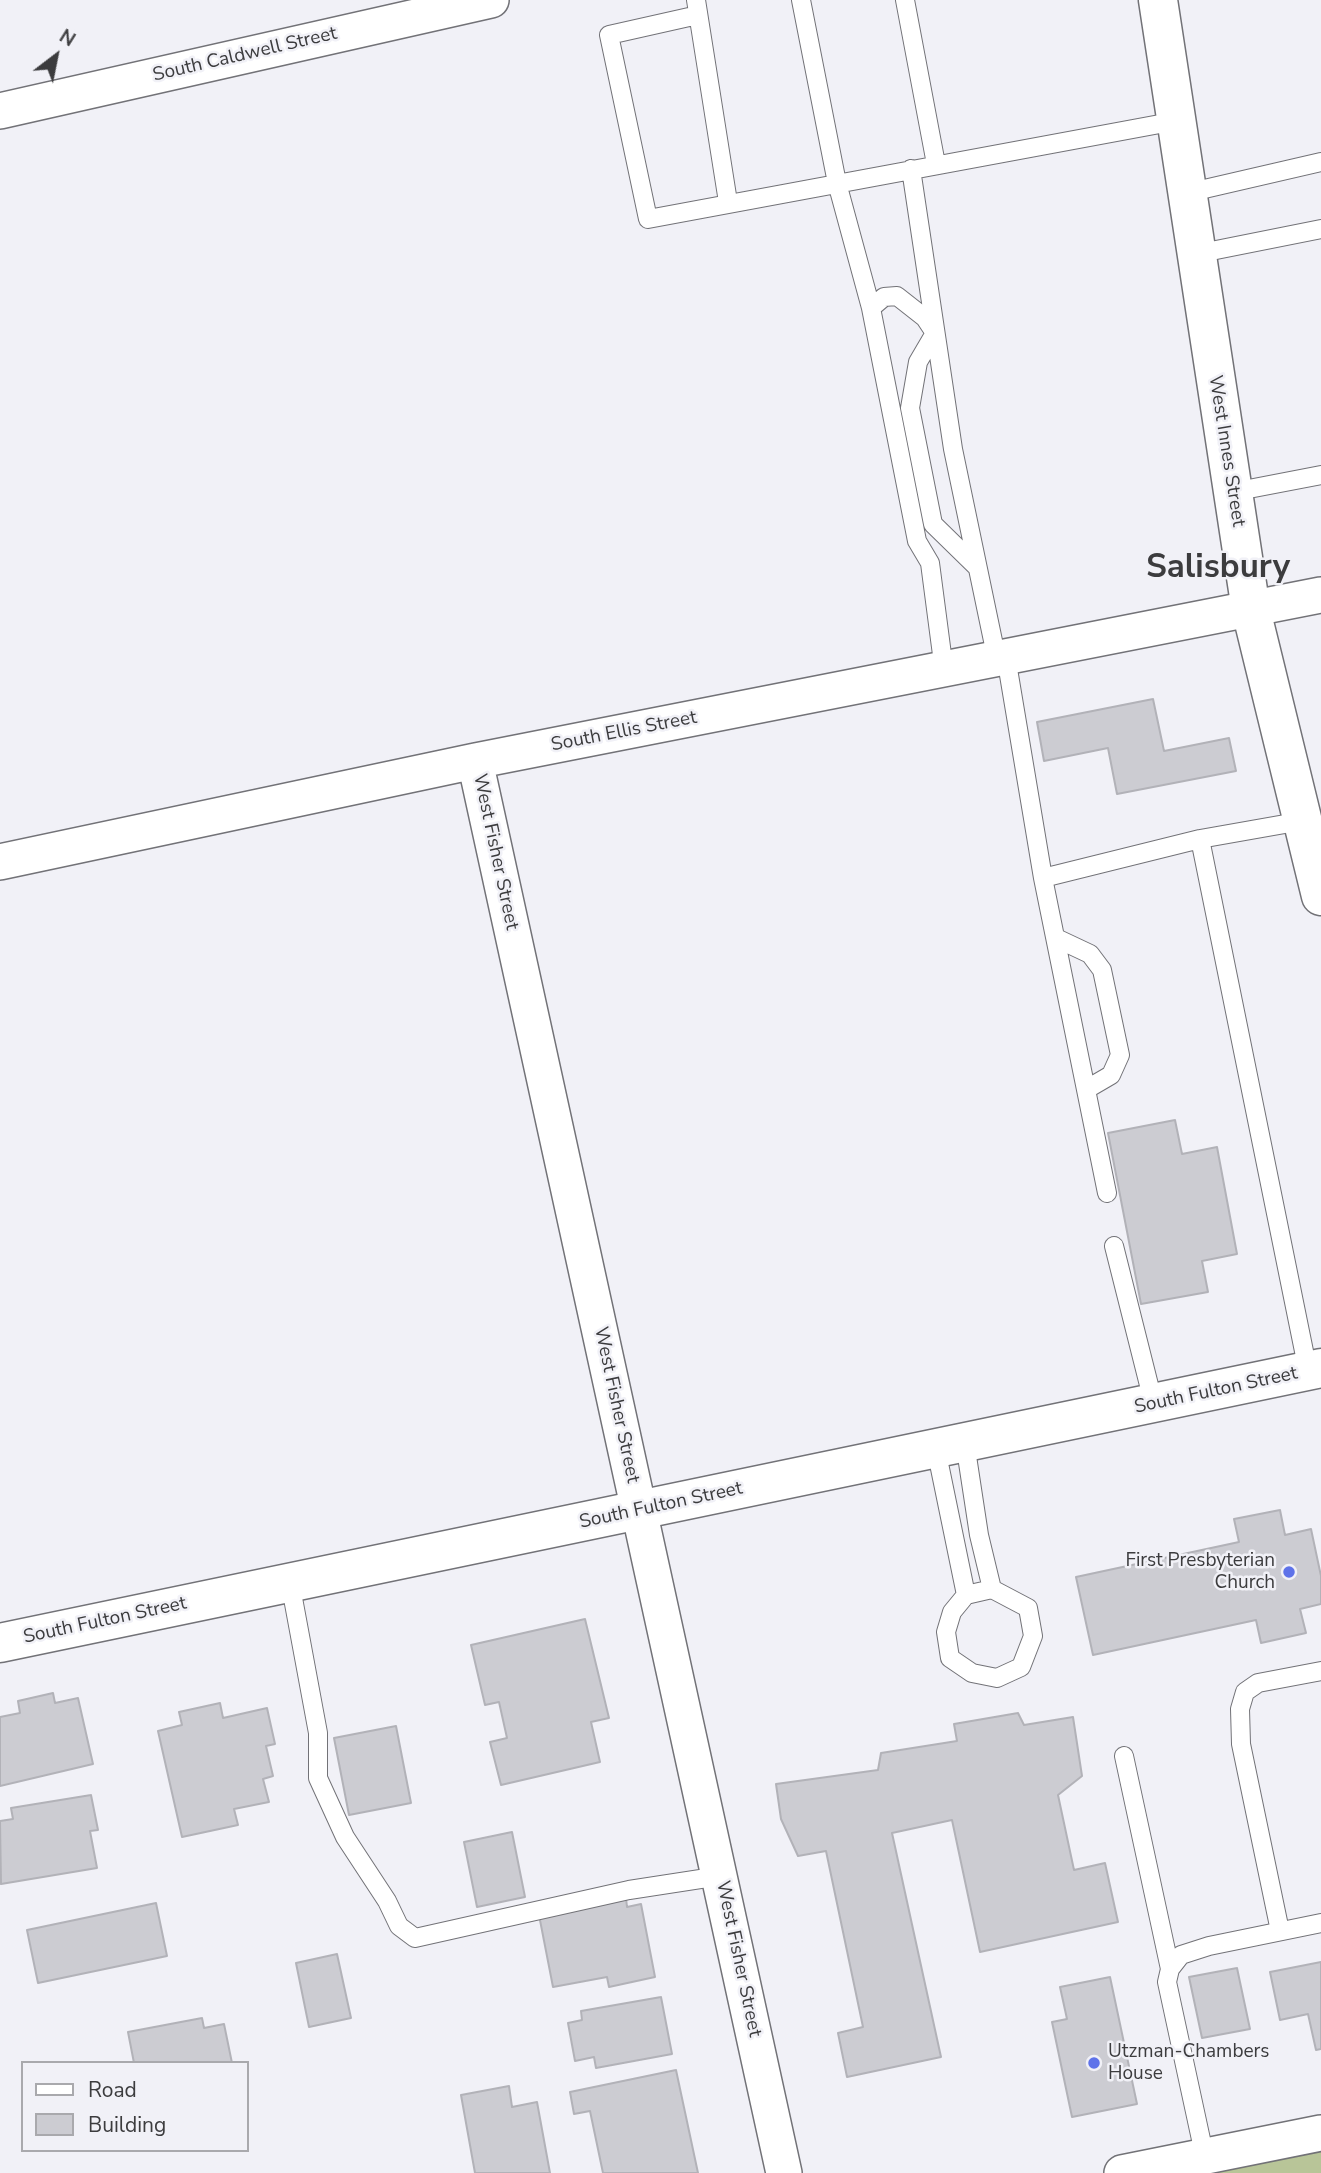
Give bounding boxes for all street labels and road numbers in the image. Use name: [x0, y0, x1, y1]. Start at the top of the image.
street label: South Caldwell Street: [151, 23, 339, 87]
street label: West Innes Street: [1203, 374, 1249, 528]
street label: South Ellis Street: [549, 707, 699, 757]
street label: West Fisher Street: [467, 772, 523, 932]
street label: West Fisher Street: [588, 1325, 644, 1485]
street label: South Fulton Street: [1132, 1363, 1300, 1419]
street label: South Fulton Street: [577, 1478, 745, 1534]
street label: South Fulton Street: [21, 1593, 189, 1649]
street label: West Fisher Street: [710, 1879, 766, 2039]

